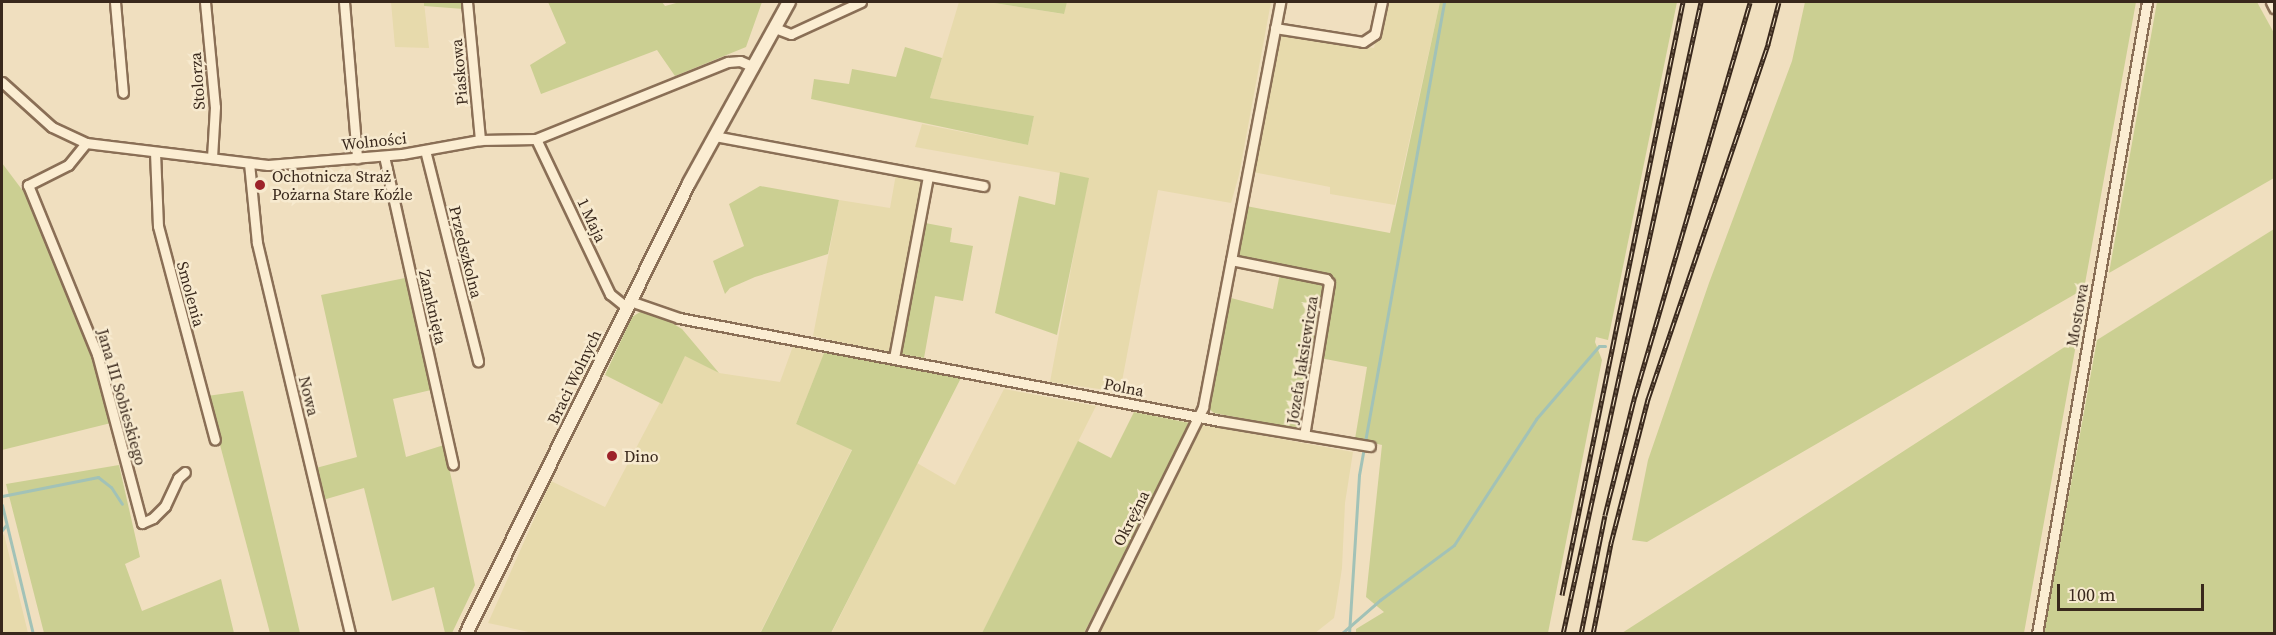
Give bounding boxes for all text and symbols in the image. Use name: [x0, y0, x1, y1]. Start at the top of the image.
street label: Piaskowa: [447, 38, 471, 106]
street label: Stolorza: [185, 52, 209, 110]
street label: Wolności: [340, 128, 408, 154]
place label: Ochotnicza Straż Pożarna Stare Koźle: [272, 166, 413, 204]
marker: Ochotnicza Straż Pożarna Stare Koźle: [253, 178, 267, 192]
street label: 1 Maja: [573, 195, 611, 245]
street label: Przedszkolna: [445, 204, 487, 300]
street label: Smolenia: [173, 259, 209, 329]
street label: Zamknięta: [415, 268, 451, 346]
street label: Mostowa: [2062, 282, 2092, 348]
street label: Józefa Jaksiewicza: [1282, 295, 1322, 425]
street label: Braci Wolnych: [543, 326, 605, 428]
street label: Jana III Sobieskiego: [93, 327, 151, 467]
street label: Nowa: [295, 374, 323, 418]
street label: Polna: [1102, 374, 1146, 400]
place label: Dino: [624, 446, 659, 466]
marker: Dino: [605, 449, 619, 463]
street label: Okrężna: [1109, 487, 1153, 549]
scale bar: [2060, 572, 2207, 610]
text: 100 m: [2068, 582, 2115, 607]

